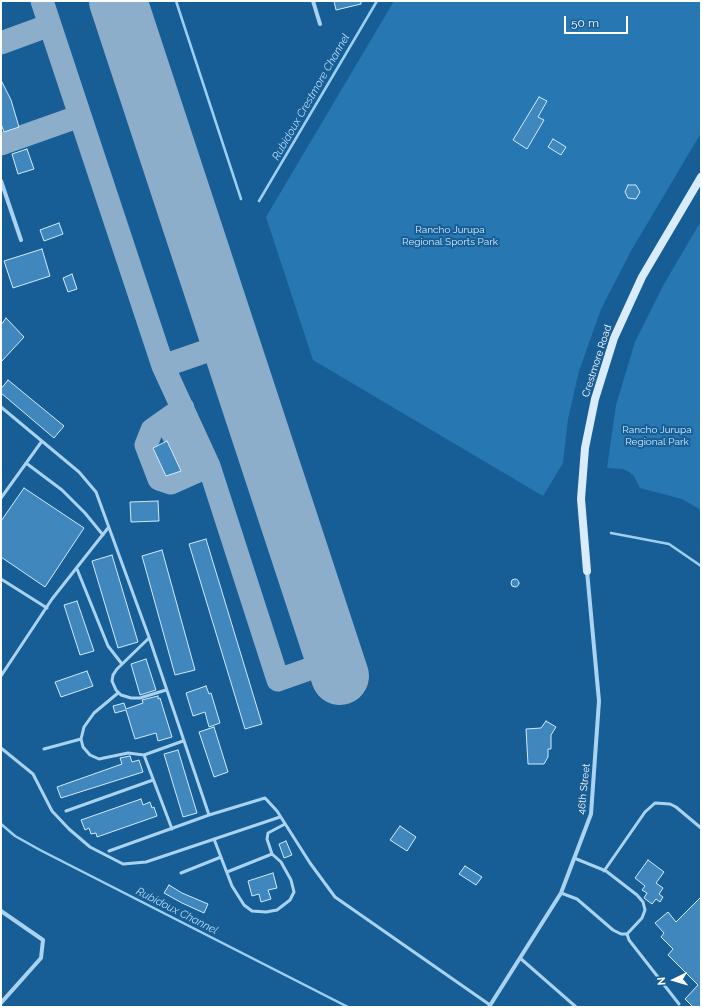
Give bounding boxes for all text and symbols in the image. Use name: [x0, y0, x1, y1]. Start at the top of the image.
scale bar: [566, 8, 630, 34]
text: 50 m: [571, 16, 599, 30]
water label: Rubidoux Crestmore Channel: [269, 31, 353, 163]
park label: Rancho Jurupa Regional Sports Park: [402, 224, 498, 248]
street label: Crestmore Road: [580, 323, 614, 399]
park label: Rancho Jurupa Regional Park: [622, 424, 692, 448]
street label: 46th Street: [575, 763, 593, 815]
water label: Rubidoux Channel: [134, 885, 220, 937]
north arrow: [654, 960, 694, 1000]
text: N: [655, 976, 668, 986]

